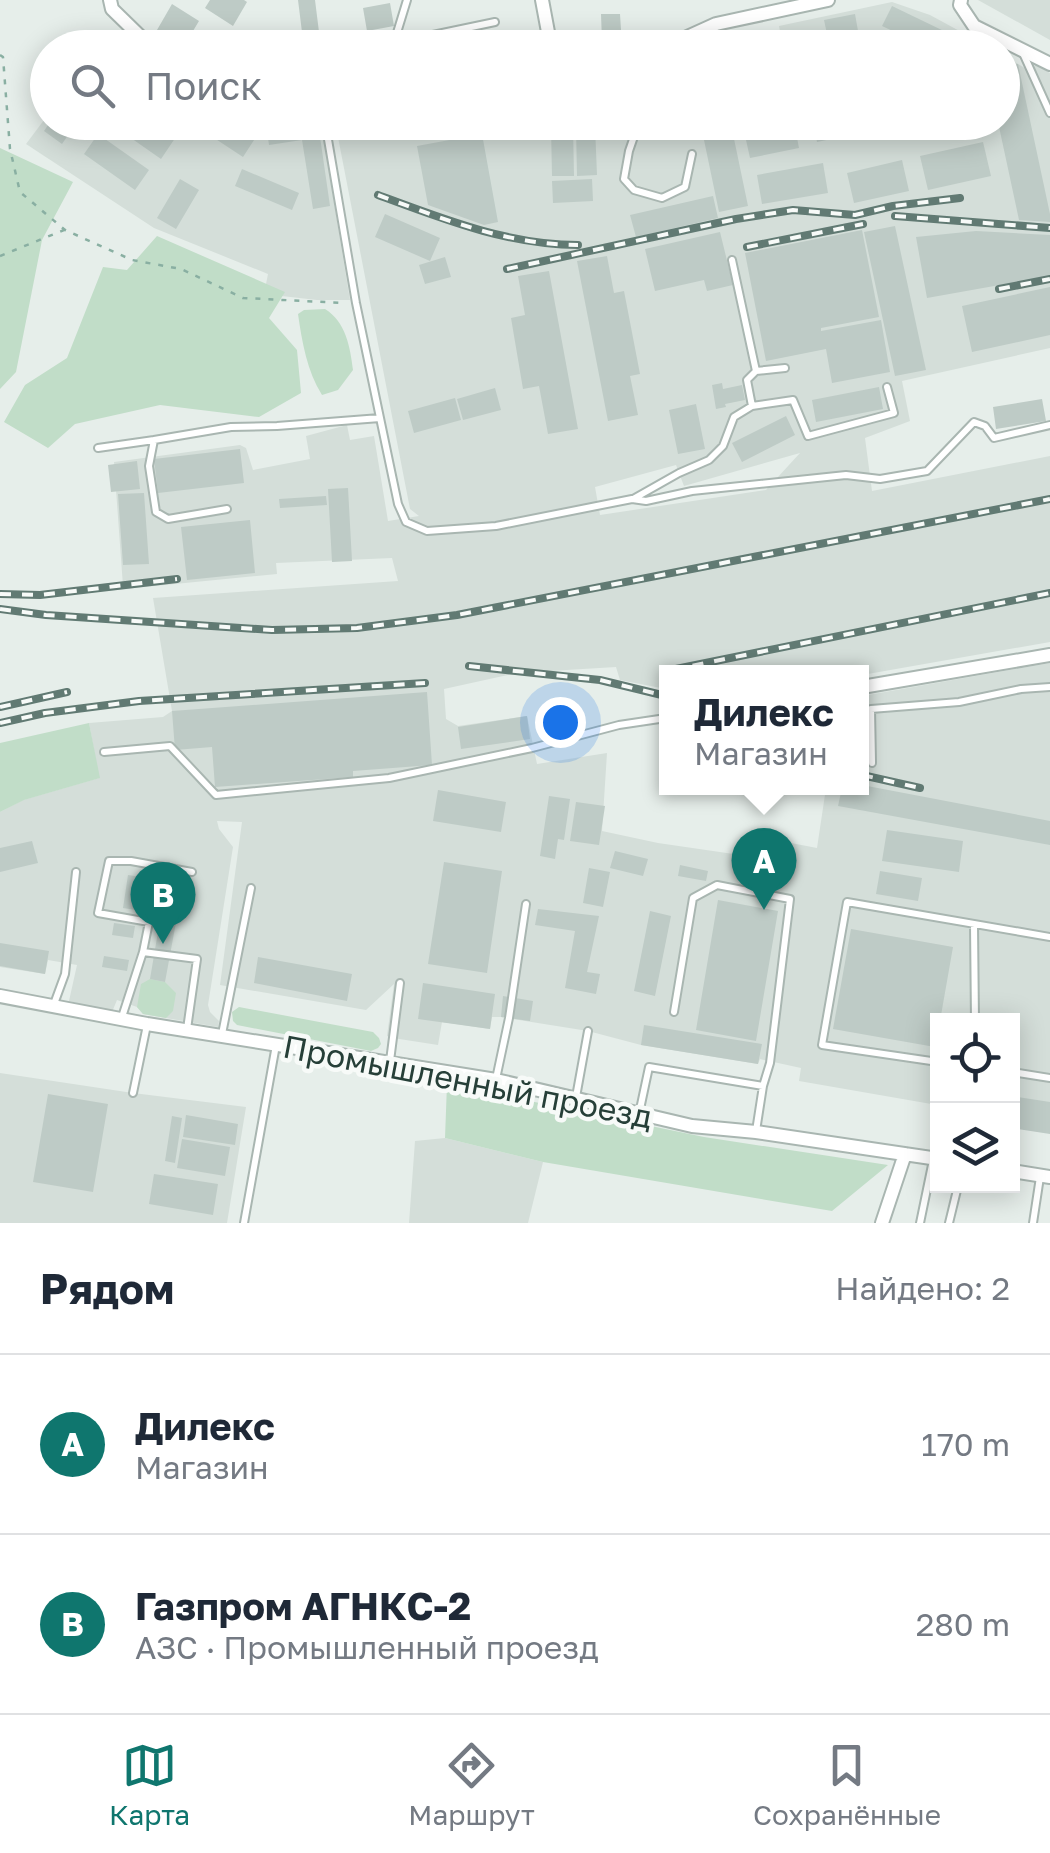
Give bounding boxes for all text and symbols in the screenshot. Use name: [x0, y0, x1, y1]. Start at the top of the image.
search box: [30, 30, 1020, 140]
icon: search: [65, 58, 120, 113]
text: Поиск: [145, 63, 262, 108]
popup: [659, 665, 869, 795]
text: Дилекс: [694, 689, 834, 734]
your location: [535, 697, 586, 748]
text: Магазин: [694, 734, 828, 772]
pin: A: [732, 828, 796, 910]
pin: B: [130, 862, 196, 944]
map controls: [930, 1013, 1020, 1193]
button: locate: [930, 1013, 1020, 1103]
street label: Промышленный проезд: [280, 1027, 656, 1135]
button: layers: [930, 1103, 1020, 1193]
text: Рядом: [40, 1263, 174, 1313]
text: Найдено: 2: [835, 1269, 1010, 1307]
text: Дилекс: [135, 1403, 275, 1448]
text: A: [61, 1425, 84, 1463]
text: 170 m: [921, 1425, 1010, 1463]
text: Магазин: [135, 1448, 269, 1486]
text: Газпром АГНКС-2: [135, 1583, 471, 1628]
text: B: [61, 1605, 84, 1643]
text: 280 m: [916, 1605, 1010, 1643]
text: АЗС · Промышленный проезд: [135, 1628, 599, 1666]
tab: Карта: [109, 1738, 190, 1831]
tab: Маршрут: [408, 1738, 535, 1831]
tab: Сохранённые: [753, 1738, 941, 1831]

